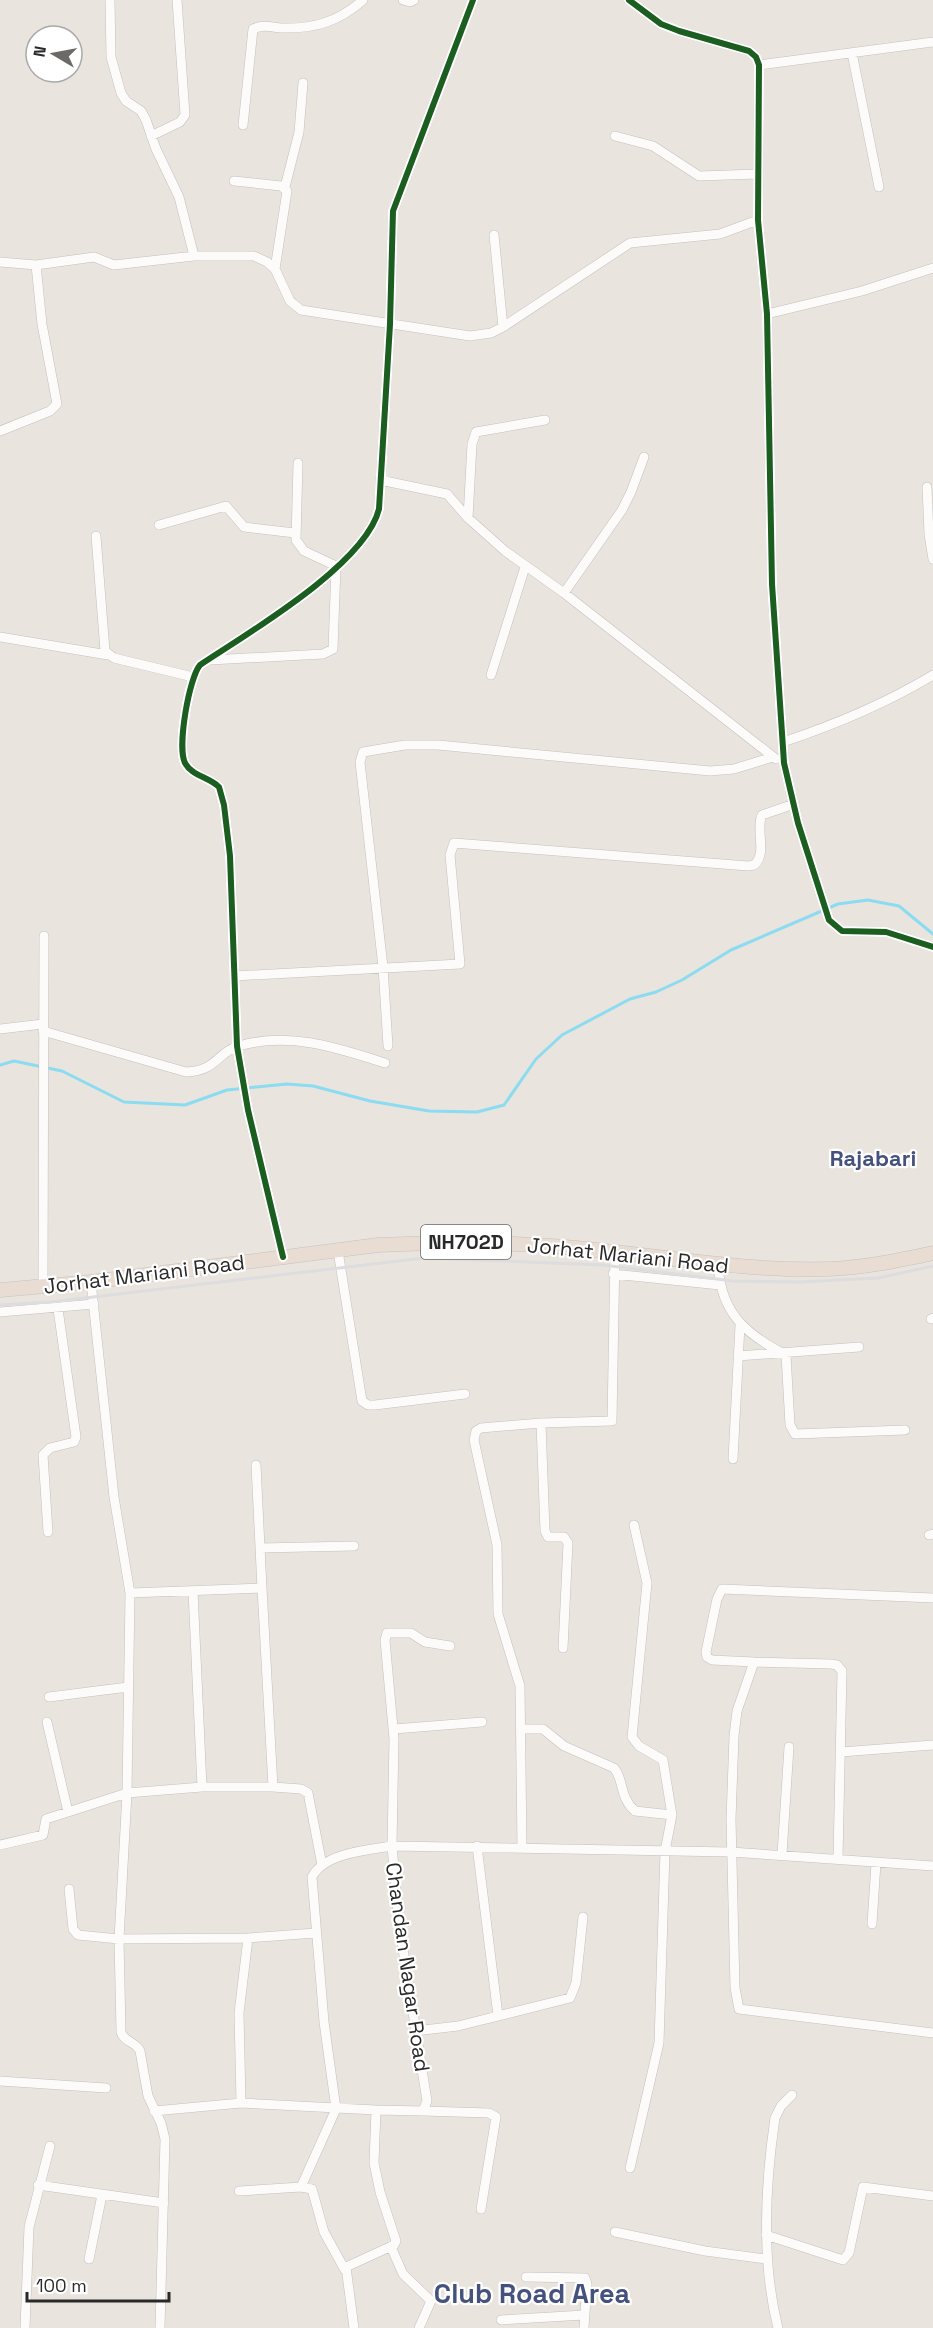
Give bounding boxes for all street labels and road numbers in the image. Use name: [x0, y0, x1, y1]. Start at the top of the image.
road number: NH702D: [421, 1225, 511, 1259]
street label: Jorhat Mariani Road: [526, 1231, 730, 1279]
street label: Jorhat Mariani Road: [42, 1248, 246, 1300]
street label: Chandan Nagar Road: [380, 1860, 436, 2074]

